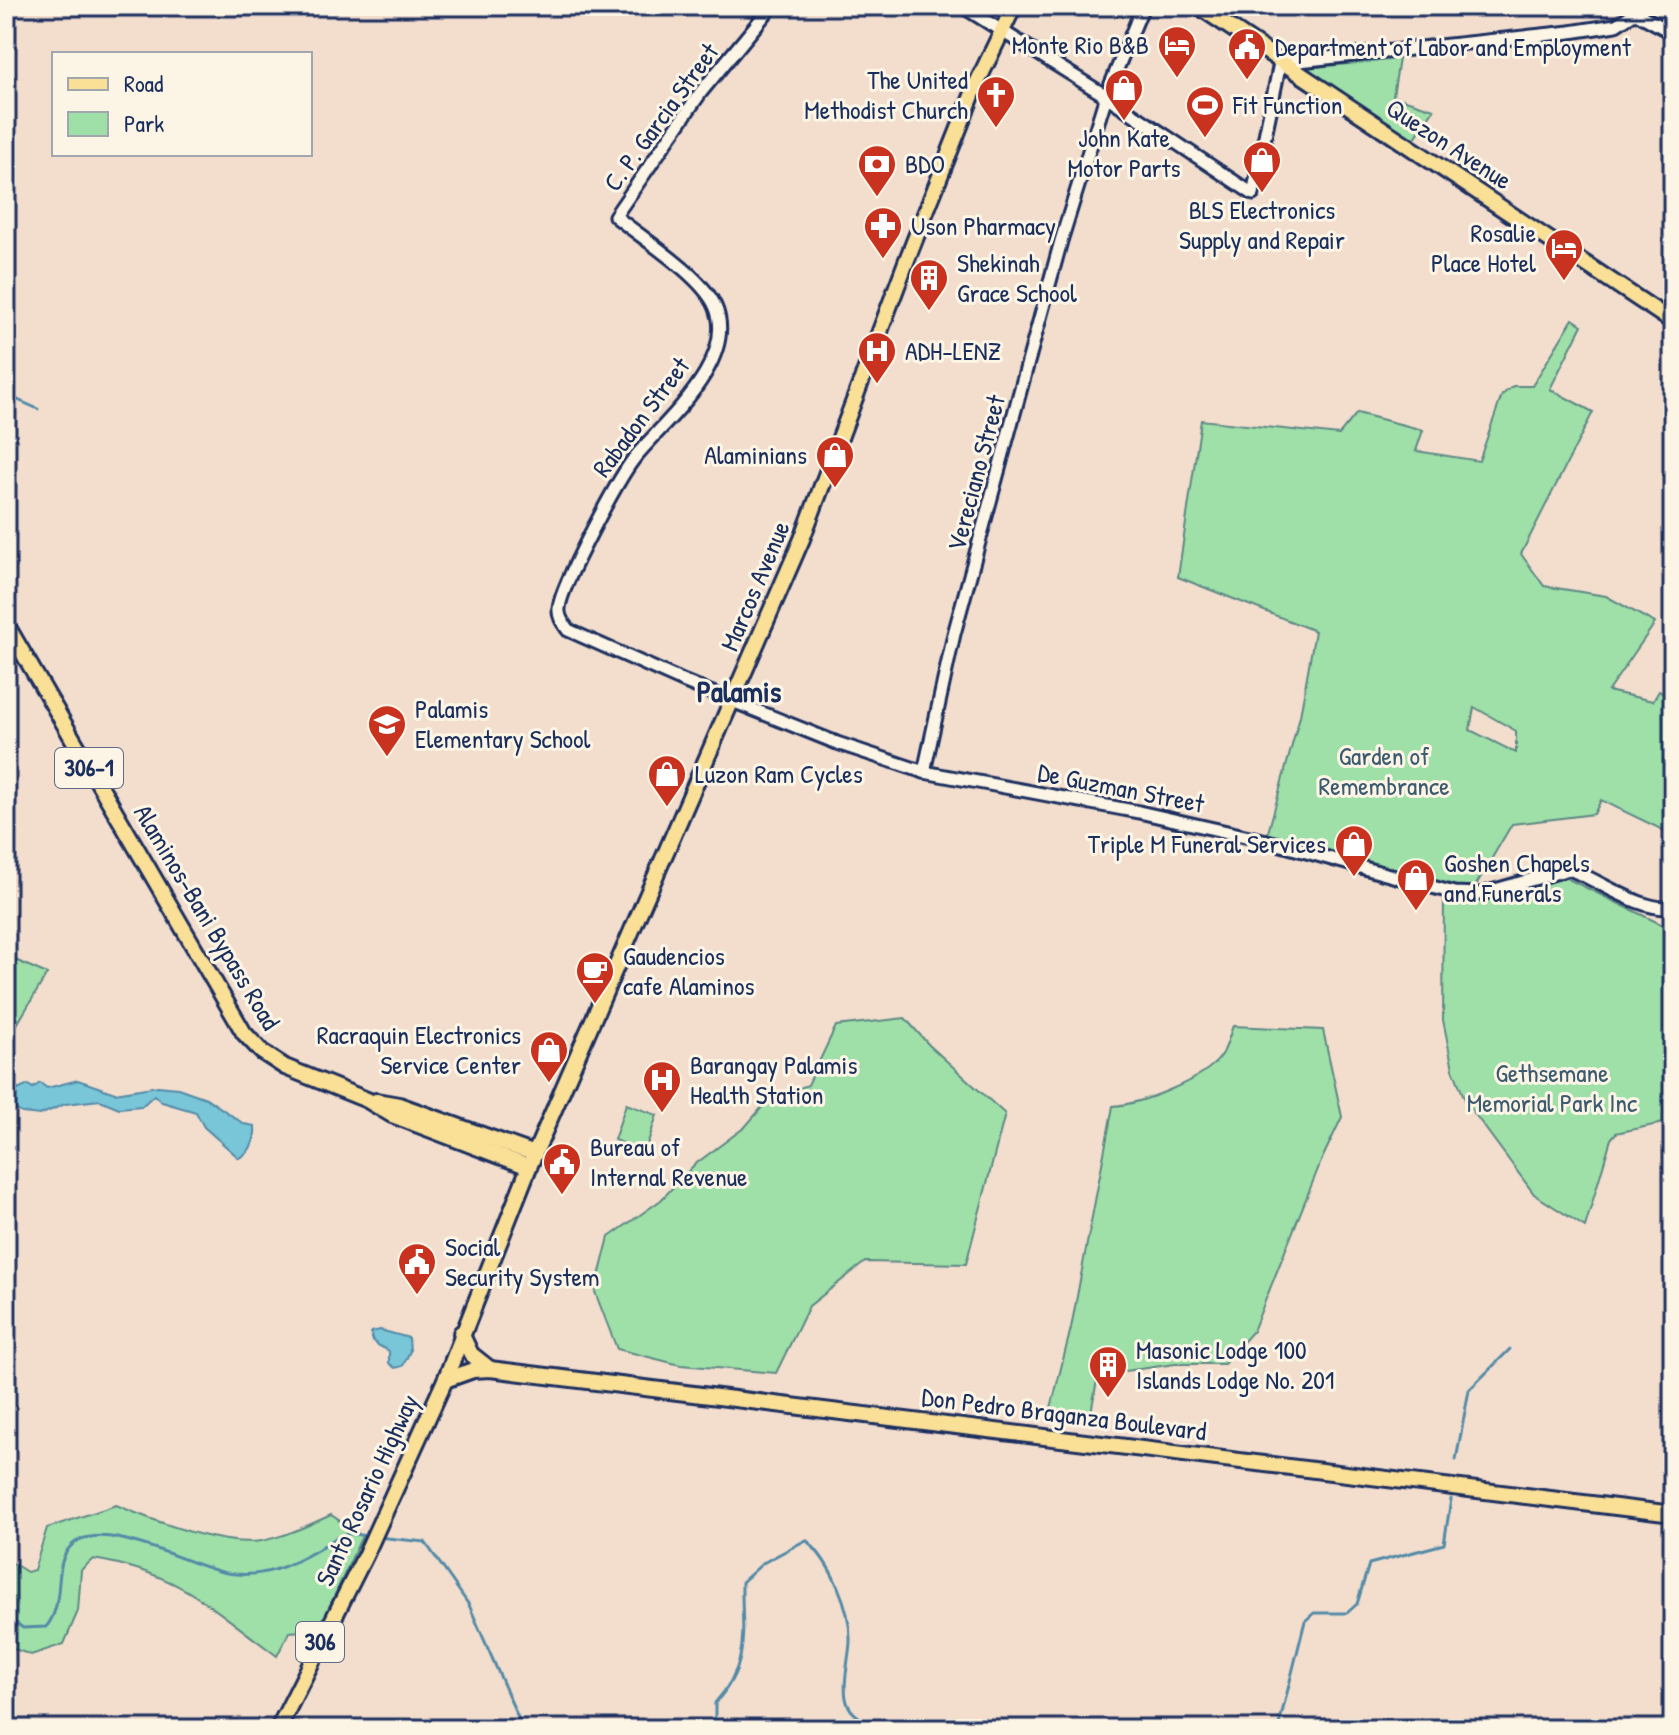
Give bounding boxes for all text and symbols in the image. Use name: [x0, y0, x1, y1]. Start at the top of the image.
hotel icon: Monte Rio B&B: [1156, 24, 1198, 79]
public building icon: Department of Labor and Employment: [1226, 26, 1268, 81]
place label: Monte Rio B&B: [1012, 27, 1149, 62]
place label: Department of Labor and Employment: [1275, 29, 1632, 64]
street label: C. P. Garcia Street: [595, 35, 727, 198]
legend: [52, 52, 312, 156]
place label: The United Methodist Church: [804, 62, 968, 127]
text: Road: [124, 67, 163, 99]
shop icon: John Kate Motor Parts: [1103, 67, 1145, 122]
church icon: The United Methodist Church: [975, 74, 1017, 129]
sports icon: Fit Function: [1184, 84, 1226, 139]
place label: Fit Function: [1232, 87, 1343, 122]
street label: Quezon Avenue: [1380, 90, 1519, 197]
text: Park: [124, 107, 164, 139]
place label: John Kate Motor Parts: [1067, 120, 1181, 185]
shop icon: BLS Electronics Supply and Repair: [1241, 139, 1283, 194]
bank icon: BDO: [856, 143, 898, 198]
place label: BDO: [905, 146, 945, 181]
place label: BLS Electronics Supply and Repair: [1179, 192, 1345, 257]
pharmacy icon: Uson Pharmacy: [862, 205, 904, 260]
place label: Uson Pharmacy: [911, 208, 1056, 243]
place label: Rosalie Place Hotel: [1431, 215, 1536, 280]
hotel icon: Rosalie Place Hotel: [1543, 227, 1585, 282]
place label: Shekinah Grace School: [957, 245, 1077, 310]
building icon: Shekinah Grace School: [908, 257, 950, 312]
hospital icon: ADH-LENZ: [856, 330, 898, 385]
place label: ADH-LENZ: [905, 333, 1001, 368]
street label: Rabadon Street: [584, 349, 698, 484]
street label: Vereciano Street: [938, 390, 1013, 555]
shop icon: Alaminians: [814, 434, 856, 489]
place label: Alaminians: [704, 437, 807, 472]
street label: Marcos Avenue: [711, 515, 798, 656]
district label: Palamis: [697, 671, 782, 711]
place label: Palamis Elementary School: [415, 691, 591, 756]
school or university icon: Palamis Elementary School: [366, 703, 408, 758]
park label: Garden of Remembrance: [1319, 738, 1449, 803]
road number: 306-1: [55, 748, 123, 788]
shop icon: Luzon Ram Cycles: [646, 753, 688, 808]
street label: De Guzman Street: [1035, 754, 1208, 821]
place label: Luzon Ram Cycles: [695, 756, 863, 791]
street label: Alaminos-Bani Bypass Road: [126, 798, 289, 1036]
shop icon: Triple M Funeral Services: [1333, 823, 1375, 878]
place label: Triple M Funeral Services: [1088, 826, 1326, 861]
place label: Goshen Chapels and Funerals: [1444, 845, 1590, 910]
shop icon: Goshen Chapels and Funerals: [1395, 857, 1437, 912]
place label: Gaudencios cafe Alaminos: [623, 938, 754, 1003]
cafe icon: Gaudencios cafe Alaminos: [574, 950, 616, 1005]
place label: Racraquin Electronics Service Center: [317, 1017, 521, 1082]
shop icon: Racraquin Electronics Service Center: [528, 1029, 570, 1084]
place label: Barangay Palamis Health Station: [690, 1047, 857, 1112]
park label: Gethsemane Memorial Park Inc: [1467, 1055, 1637, 1120]
hospital icon: Barangay Palamis Health Station: [641, 1059, 683, 1114]
place label: Bureau of Internal Revenue: [590, 1129, 747, 1194]
public building icon: Bureau of Internal Revenue: [541, 1141, 583, 1196]
place label: Social Security System: [445, 1229, 599, 1294]
public building icon: Social Security System: [396, 1241, 438, 1296]
place label: Masonic Lodge 100 Islands Lodge No. 201: [1136, 1332, 1334, 1397]
building icon: Masonic Lodge 100 Islands Lodge No. 201: [1087, 1344, 1129, 1399]
street label: Don Pedro Braganza Boulevard: [920, 1379, 1208, 1448]
street label: Santo Rosario Highway: [307, 1388, 426, 1591]
road number: 306: [296, 1622, 344, 1662]

